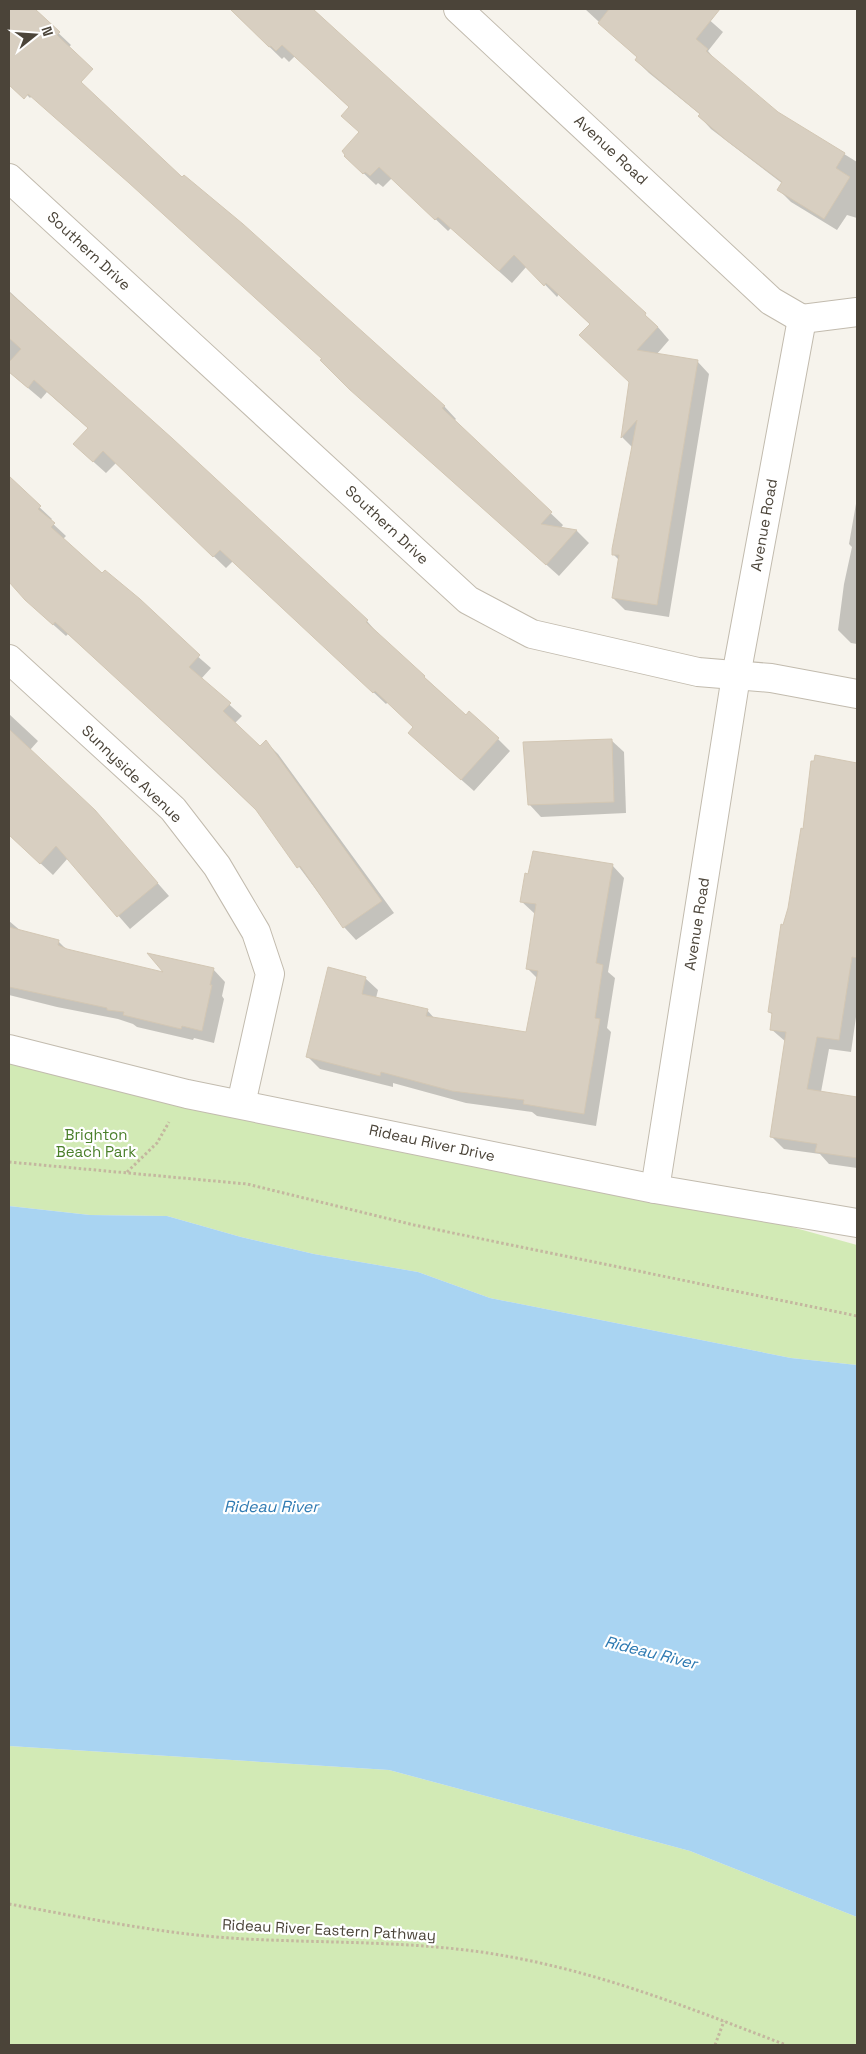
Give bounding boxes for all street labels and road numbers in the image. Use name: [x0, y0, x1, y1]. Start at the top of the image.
street label: Avenue Road: [571, 111, 652, 189]
street label: Southern Drive: [44, 207, 135, 294]
street label: Avenue Road: [746, 477, 781, 573]
street label: Southern Drive: [342, 481, 433, 568]
street label: Sunnyside Avenue: [78, 721, 187, 827]
street label: Avenue Road: [680, 876, 713, 972]
street label: Rideau River Drive: [367, 1120, 497, 1165]
street label: Rideau River Eastern Pathway: [222, 1914, 436, 1945]

